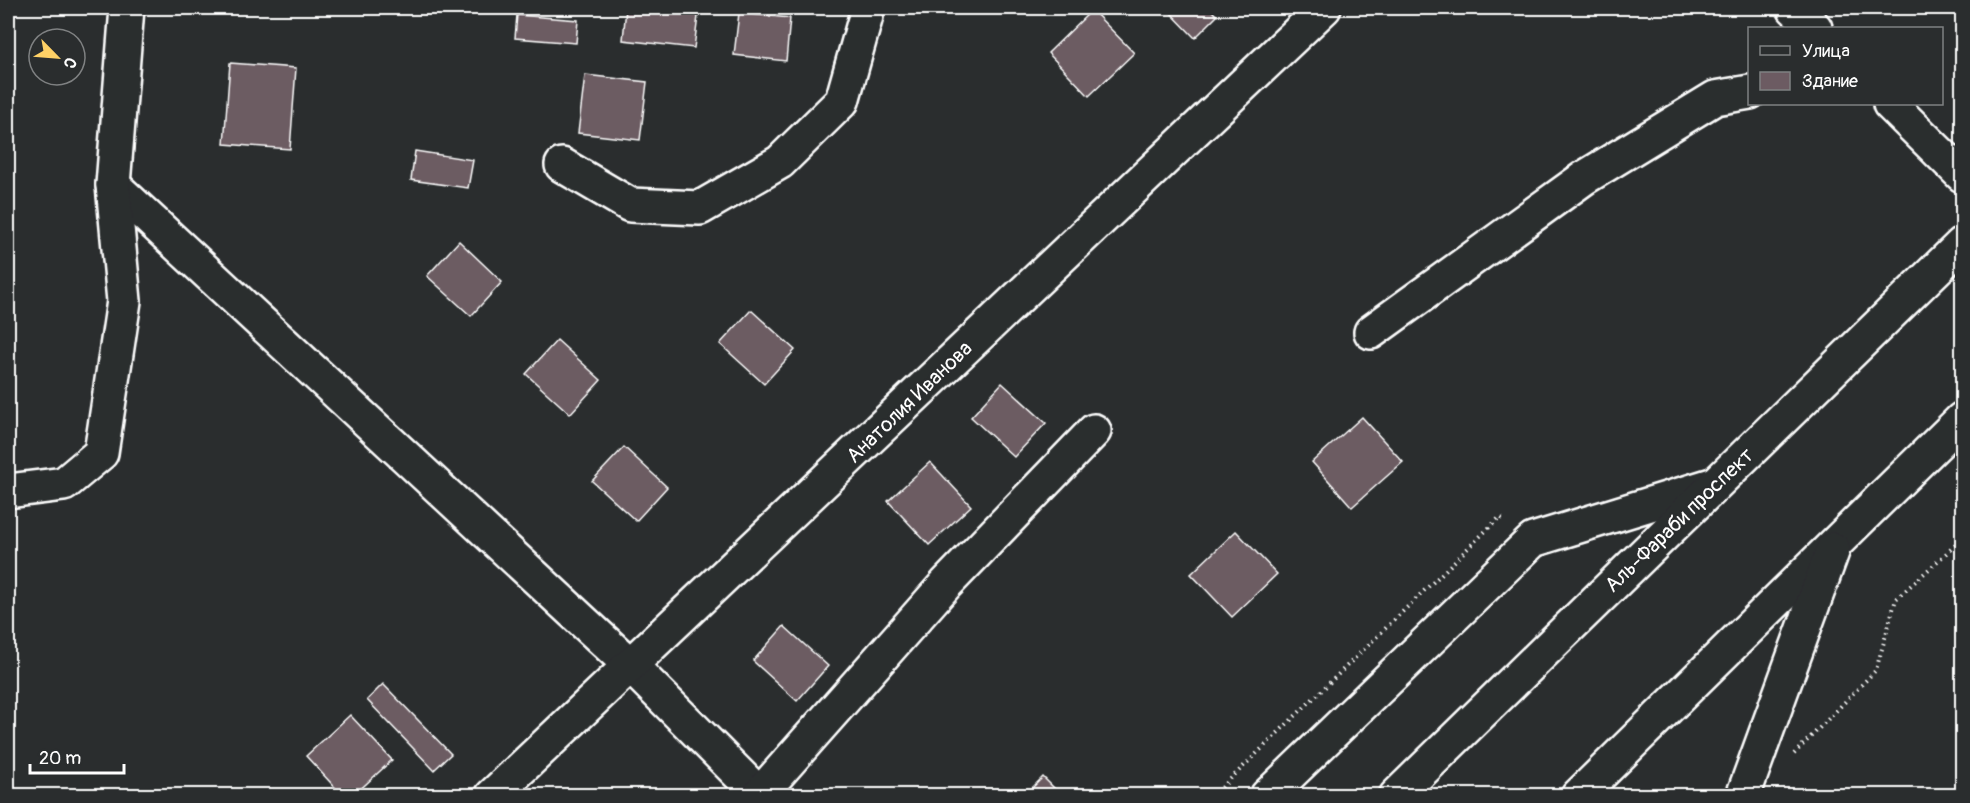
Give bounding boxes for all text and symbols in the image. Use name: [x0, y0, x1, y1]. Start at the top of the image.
north arrow: [27, 27, 87, 87]
legend: [1748, 27, 1943, 105]
text: Улица: [1802, 40, 1850, 63]
text: С: [58, 54, 81, 72]
text: Здание: [1802, 70, 1858, 93]
street label: Анатолия Иванова: [841, 335, 978, 469]
street label: Аль-Фараби проспект: [1599, 442, 1760, 599]
scale bar: [30, 737, 124, 775]
text: 20 m: [39, 747, 81, 770]

